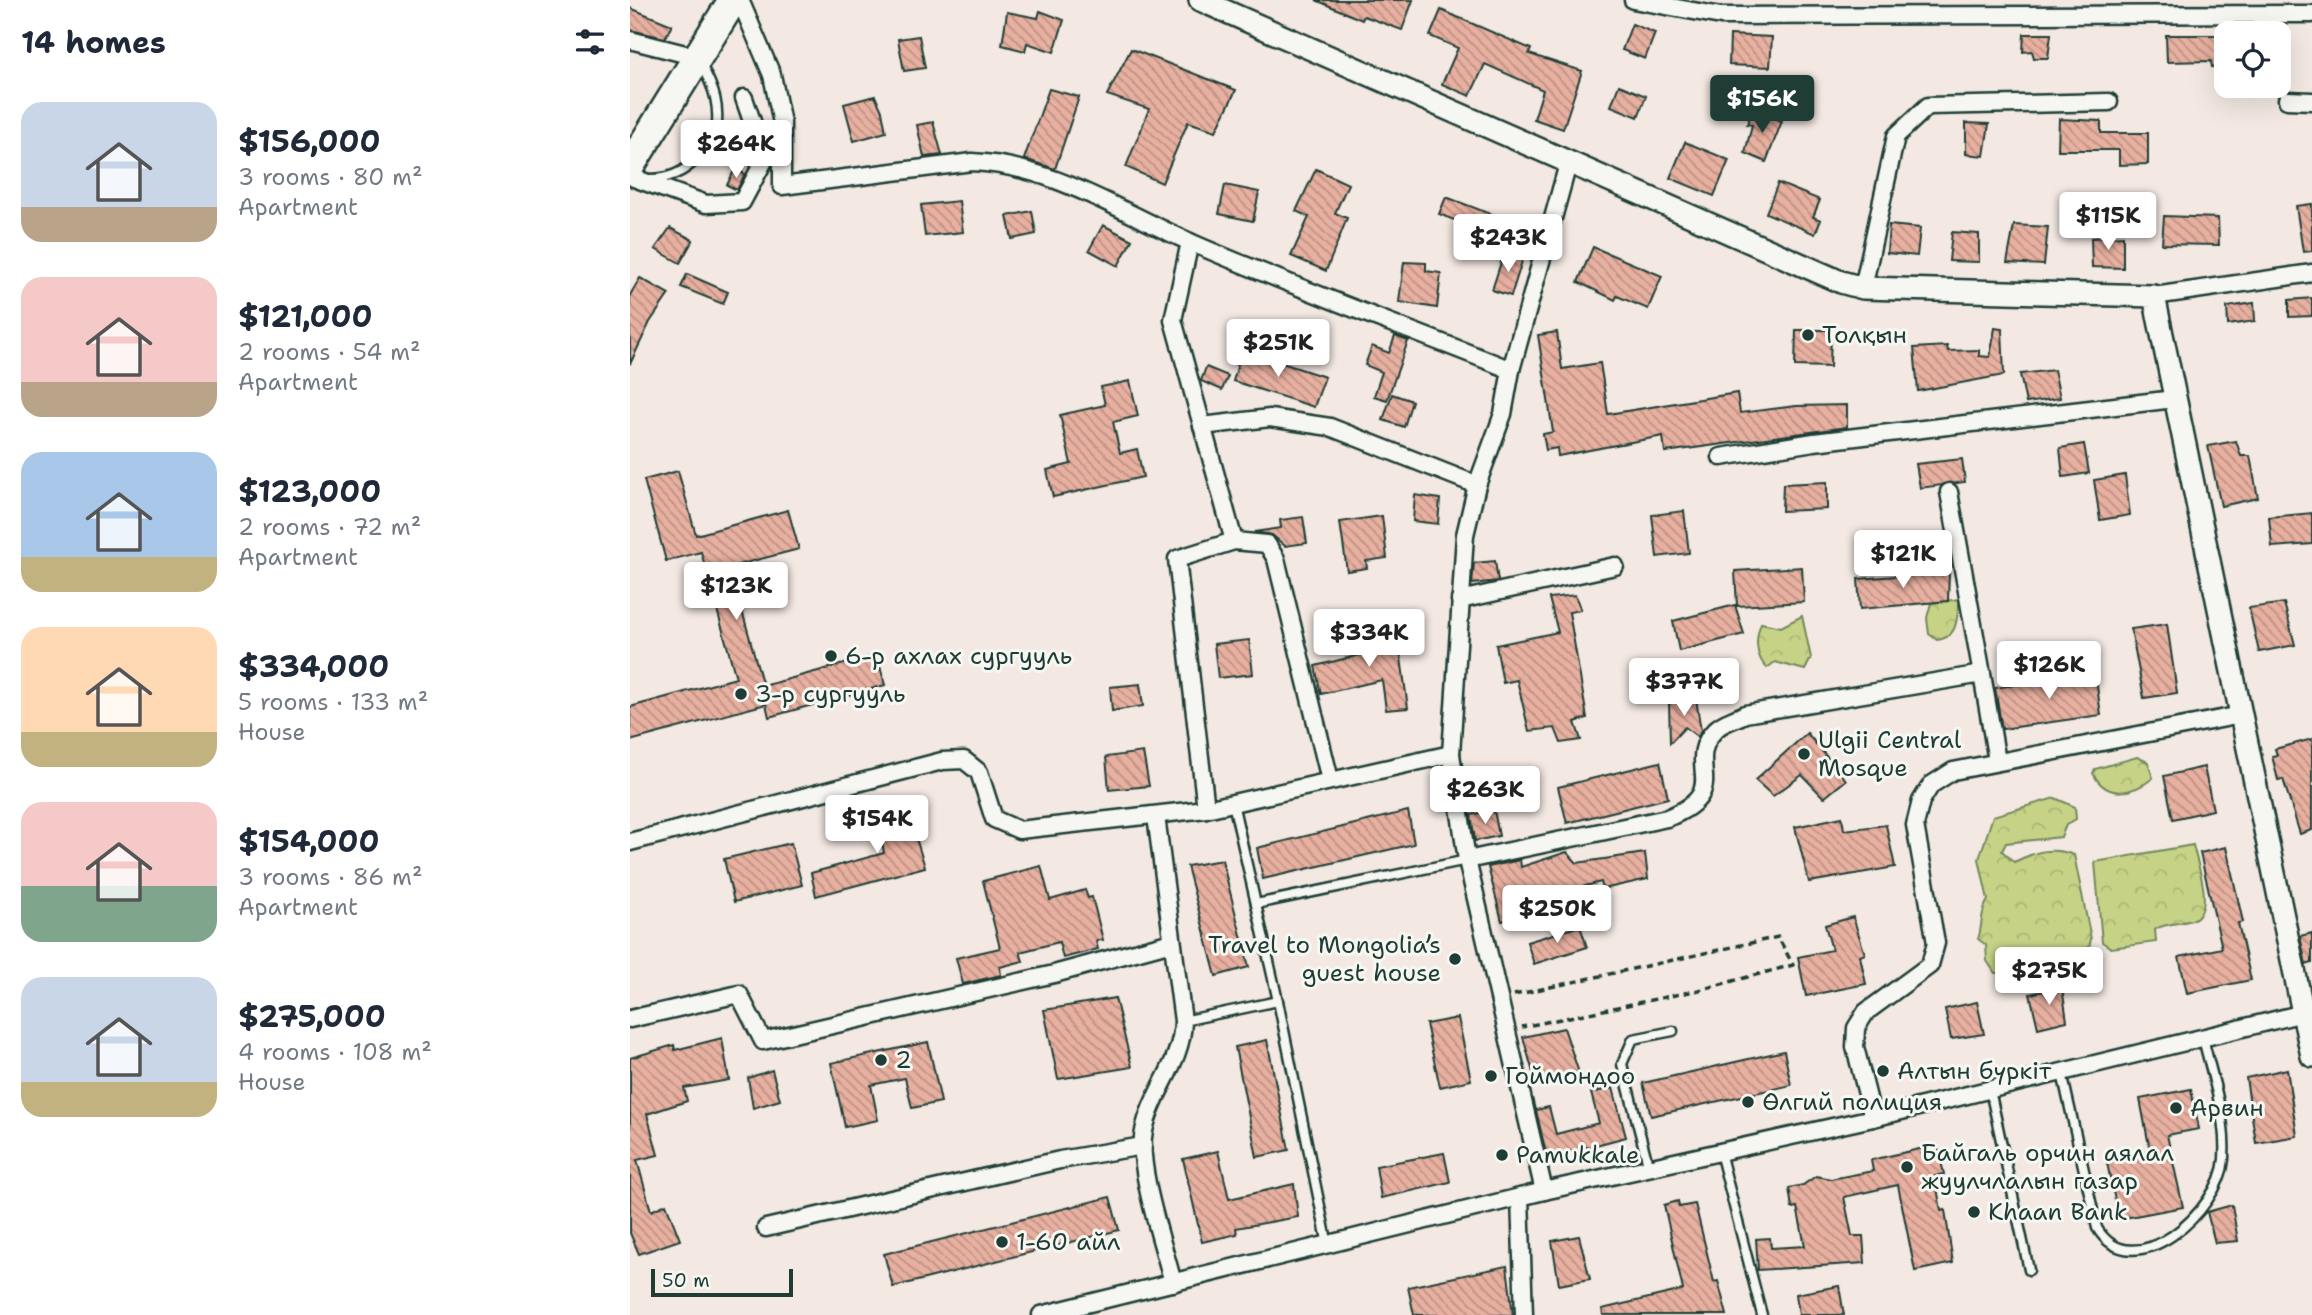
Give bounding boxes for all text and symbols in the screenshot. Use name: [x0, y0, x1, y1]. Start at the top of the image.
map controls: [2214, 21, 2291, 98]
button: locate: [2214, 21, 2291, 98]
text: 14 homes: [21, 22, 166, 63]
icon: filters: [571, 23, 609, 61]
pin: $156K: [1713, 76, 1811, 135]
text: $156K: [1726, 83, 1798, 113]
pin: $264K: [687, 120, 785, 180]
text: $156,000: [238, 121, 380, 162]
text: $264K: [697, 128, 775, 158]
icon: home: [77, 130, 161, 214]
text: 3 rooms · 80 m²: [238, 162, 423, 192]
text: Apartment: [238, 192, 358, 222]
pin: $115K: [2059, 192, 2157, 252]
text: $115K: [2075, 200, 2141, 230]
pin: $243K: [1459, 215, 1557, 274]
text: $243K: [1469, 222, 1547, 252]
text: $121,000: [238, 296, 372, 337]
icon: home: [77, 305, 161, 389]
place label: Толқын: [1822, 319, 1907, 351]
pin: $251K: [1229, 320, 1327, 379]
text: $251K: [1243, 327, 1313, 357]
marker: Толқын: [1800, 327, 1816, 343]
text: 2 rooms · 54 m²: [238, 337, 421, 367]
text: Apartment: [238, 367, 358, 397]
text: $123,000: [238, 471, 381, 512]
icon: home: [77, 480, 161, 564]
text: 2 rooms · 72 m²: [238, 512, 421, 542]
pin: $121K: [1854, 530, 1952, 590]
text: $121K: [1870, 538, 1936, 568]
text: Apartment: [238, 542, 358, 572]
pin: $123K: [687, 562, 785, 622]
text: $123K: [700, 570, 772, 600]
pin: $334K: [1320, 610, 1418, 669]
text: $334K: [1330, 617, 1408, 647]
place label: 6-р ахлах сургууль: [845, 640, 1072, 672]
pin: $126K: [2000, 642, 2098, 701]
text: $334,000: [238, 646, 389, 687]
marker: 6-р ахлах сургууль: [823, 648, 839, 664]
text: $126K: [2013, 649, 2085, 679]
icon: home: [77, 655, 161, 739]
pin: $377K: [1635, 658, 1733, 718]
text: $377K: [1645, 666, 1723, 696]
place label: 3-р сургууль: [755, 678, 905, 710]
marker: 3-р сургууль: [733, 686, 749, 702]
text: 5 rooms · 133 m²: [238, 687, 428, 717]
text: House: [238, 717, 306, 747]
place label: Ulgii Central Mosque: [1818, 724, 1962, 784]
marker: Ulgii Central Mosque: [1796, 746, 1812, 762]
pin: $263K: [1436, 766, 1534, 826]
text: $263K: [1446, 774, 1524, 804]
pin: $154K: [828, 796, 926, 855]
text: $154K: [841, 803, 913, 833]
text: $154,000: [238, 821, 379, 862]
icon: home: [77, 830, 161, 914]
text: 3 rooms · 86 m²: [238, 862, 423, 892]
pin: $250K: [1508, 886, 1606, 945]
text: Apartment: [238, 892, 358, 922]
text: $250K: [1518, 893, 1596, 923]
place label: Travel to Mongolia’s guest house: [1208, 929, 1441, 989]
pin: $275K: [2000, 948, 2098, 1007]
marker: Travel to Mongolia’s guest house: [1447, 951, 1463, 967]
text: $275K: [2011, 955, 2087, 985]
text: $275,000: [238, 996, 386, 1037]
icon: home: [77, 1005, 161, 1089]
text: 4 rooms · 108 m²: [238, 1037, 432, 1067]
place label: 2: [895, 1044, 912, 1076]
marker: 2: [873, 1052, 889, 1068]
place label: Алтын бүркiт: [1897, 1055, 2052, 1087]
place label: Гоймондоо: [1505, 1060, 1635, 1092]
marker: Алтын бүркiт: [1875, 1063, 1891, 1079]
text: House: [238, 1067, 306, 1097]
marker: Гоймондоо: [1483, 1068, 1499, 1084]
place label: Өлгий полиция: [1762, 1086, 1942, 1118]
place label: Арвин: [2190, 1092, 2264, 1124]
marker: Өлгий полиция: [1740, 1094, 1756, 1110]
marker: Арвин: [2168, 1100, 2184, 1116]
place label: Байгаль орчин аялал жуулчлалын газар: [1921, 1137, 2174, 1197]
place label: Pamukkale: [1516, 1139, 1640, 1171]
marker: Pamukkale: [1494, 1147, 1510, 1163]
marker: Байгаль орчин аялал жуулчлалын газар: [1899, 1159, 1915, 1175]
place label: Khaan Bank: [1988, 1196, 2128, 1228]
marker: Khaan Bank: [1966, 1204, 1982, 1220]
place label: 1-60 айл: [1016, 1226, 1120, 1258]
marker: 1-60 айл: [994, 1234, 1010, 1250]
scale bar: [651, 1266, 793, 1298]
text: 50 m: [662, 1268, 710, 1293]

